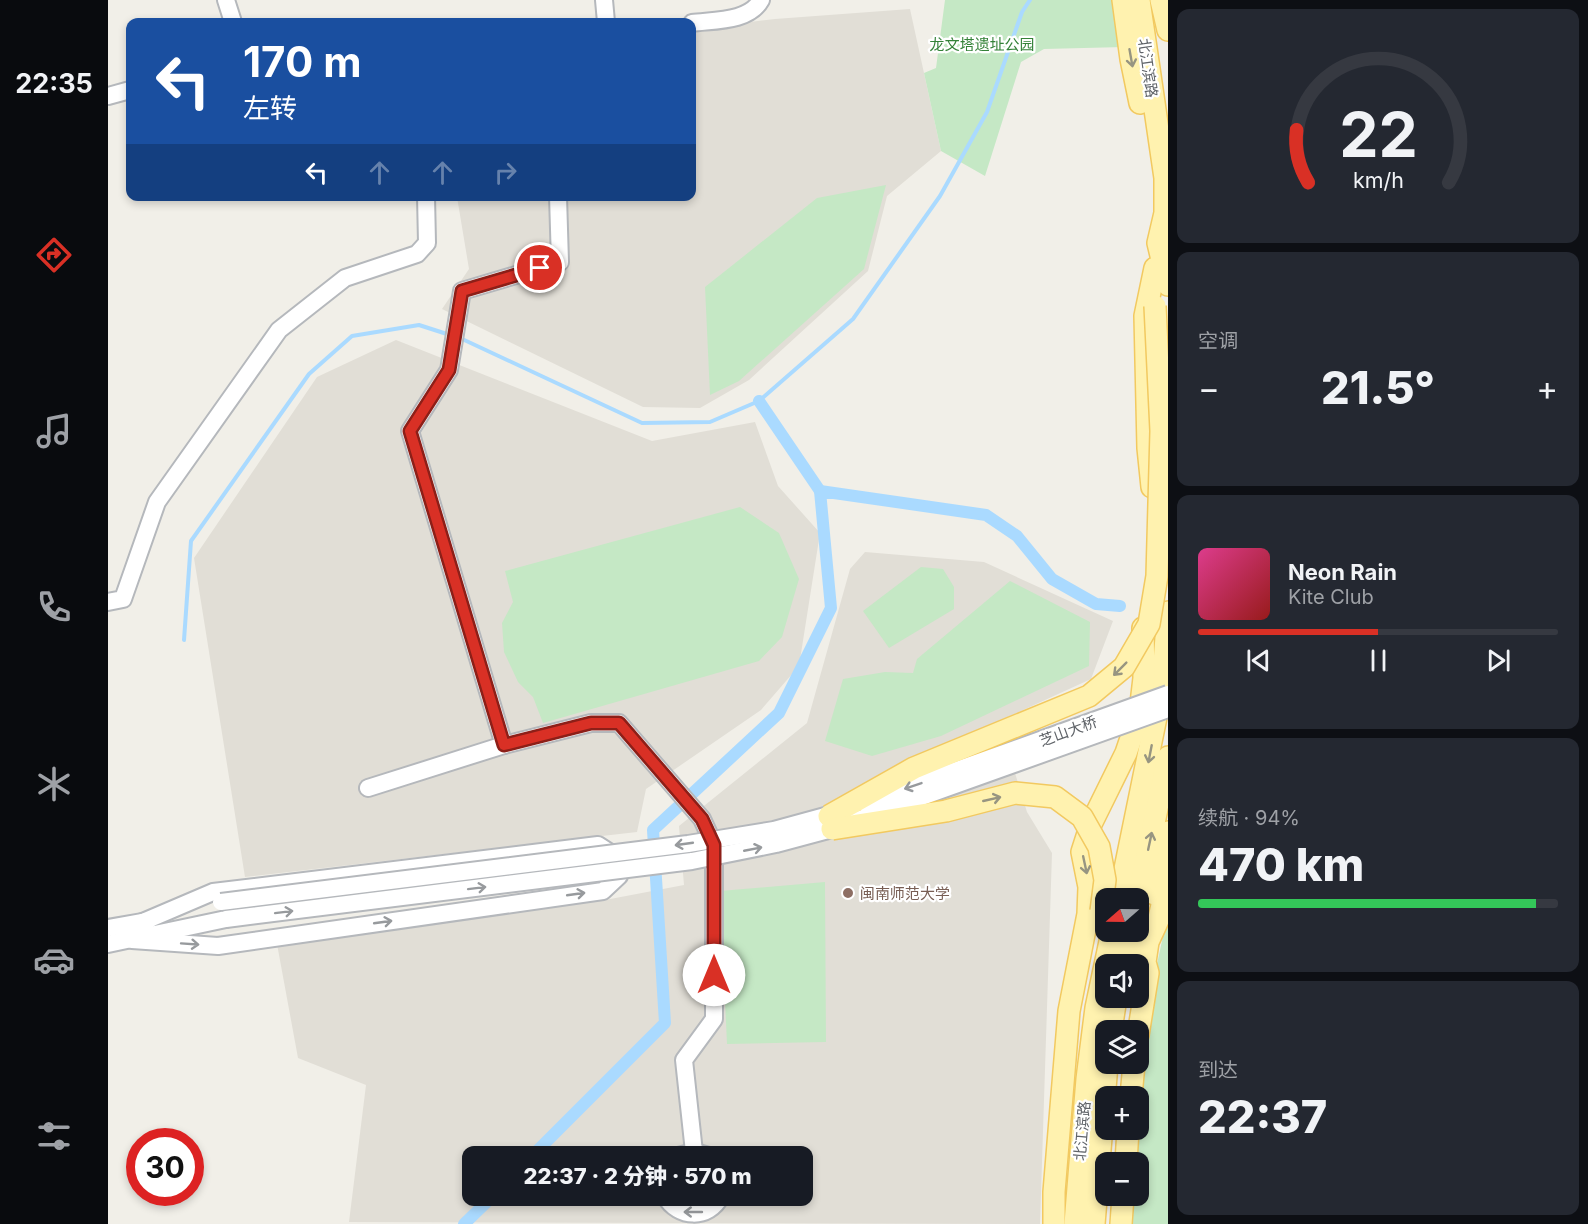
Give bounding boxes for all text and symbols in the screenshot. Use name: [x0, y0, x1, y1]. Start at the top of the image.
park label: 龙文塔遗址公园: [929, 35, 1035, 54]
text: 170 m: [243, 36, 361, 87]
street label: 北江滨路: [1134, 37, 1162, 99]
icon: left: [144, 42, 222, 120]
one-way arrow: [1126, 48, 1137, 67]
text: 22:35: [15, 67, 93, 100]
text: 左转: [243, 92, 297, 125]
text: 22: [1339, 97, 1417, 172]
icon: left: [300, 156, 333, 189]
icon: ahead: [363, 156, 396, 189]
icon: ahead: [426, 156, 459, 189]
icon: right: [489, 156, 522, 189]
text: km/h: [1353, 167, 1403, 193]
icon: directions: [33, 234, 75, 276]
pin: [514, 242, 565, 293]
icon: arrive: [523, 251, 556, 284]
text: 空调: [1198, 329, 1238, 353]
text: 21.5°: [1321, 360, 1435, 415]
text: −: [1198, 368, 1220, 408]
text: +: [1536, 368, 1558, 408]
icon: music: [33, 410, 75, 452]
text: Neon Rain: [1288, 559, 1397, 585]
text: Kite Club: [1288, 585, 1374, 609]
icon: phone: [33, 586, 75, 628]
icon: previous: [1242, 644, 1275, 677]
icon: pause: [1362, 644, 1395, 677]
icon: next: [1482, 644, 1515, 677]
one-way arrow: [1113, 662, 1127, 677]
street label: 芝山大桥: [1037, 712, 1099, 750]
one-way arrow: [1144, 743, 1155, 763]
icon: climate: [33, 763, 75, 805]
one-way arrow: [904, 782, 923, 793]
one-way arrow: [983, 792, 1002, 804]
text: 续航 · 94%: [1198, 806, 1300, 830]
one-way arrow: [1145, 832, 1156, 852]
text: 470 km: [1198, 837, 1364, 892]
one-way arrow: [675, 839, 694, 850]
one-way arrow: [743, 843, 763, 854]
one-way arrow: [1080, 855, 1091, 874]
one-way arrow: [467, 882, 487, 893]
place label: 闽南师范大学: [860, 884, 950, 903]
marker: 闽南师范大学: [841, 886, 855, 900]
north arrow: [1095, 888, 1149, 942]
map controls: [1095, 888, 1149, 1206]
one-way arrow: [566, 889, 586, 900]
one-way arrow: [273, 906, 293, 917]
one-way arrow: [373, 917, 393, 928]
icon: car: [33, 939, 75, 981]
one-way arrow: [179, 939, 199, 950]
position arrow: [682, 943, 746, 1007]
button: sound: [1095, 954, 1149, 1008]
button: layers: [1095, 1020, 1149, 1074]
text: 到达: [1198, 1058, 1238, 1082]
button: +: [1095, 1086, 1149, 1140]
text: 22:37: [1198, 1089, 1327, 1144]
street label: 北江滨路: [1070, 1100, 1094, 1162]
icon: filters: [33, 1115, 75, 1157]
speed limit sign: 30: [126, 1128, 204, 1206]
button: −: [1095, 1152, 1149, 1206]
text: 22:37 · 2 分钟 · 570 m: [523, 1163, 752, 1189]
one-way arrow: [684, 1206, 704, 1218]

